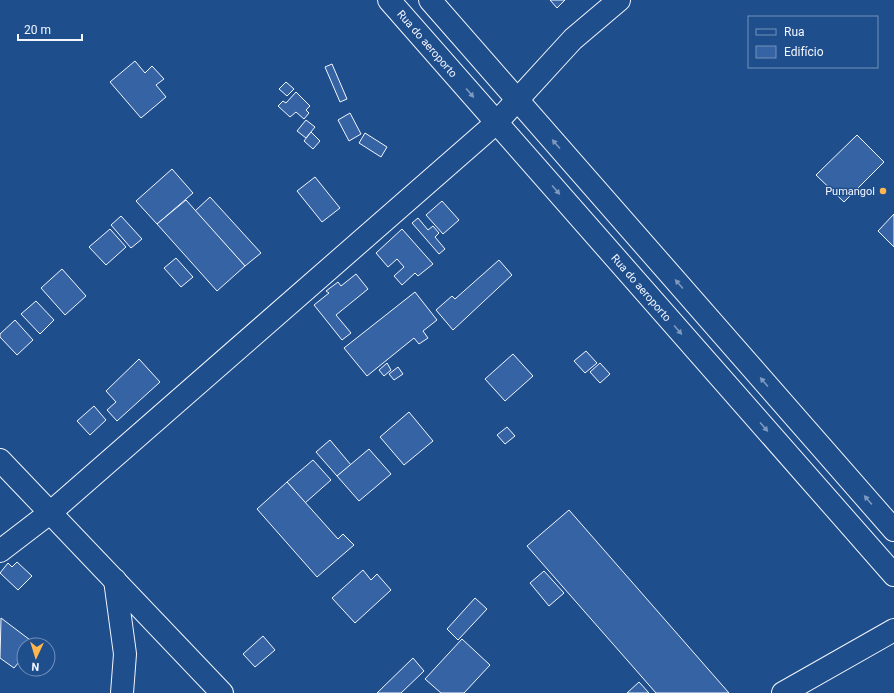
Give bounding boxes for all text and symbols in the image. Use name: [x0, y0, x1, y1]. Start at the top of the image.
street label: Rua do aeroporto: [394, 8, 460, 80]
scale bar: [18, 16, 82, 42]
legend: [748, 16, 878, 68]
text: 20 m: [24, 23, 51, 37]
text: Rua: [784, 25, 805, 39]
text: Edifício: [784, 45, 824, 59]
one-way arrow: [465, 87, 474, 98]
one-way arrow: [551, 139, 561, 149]
one-way arrow: [551, 185, 560, 195]
place label: Pumangol: [825, 185, 875, 198]
marker: Pumangol: [878, 186, 888, 196]
street label: Rua do aeroporto: [608, 252, 674, 324]
one-way arrow: [674, 278, 683, 289]
one-way arrow: [674, 325, 683, 335]
one-way arrow: [760, 376, 769, 387]
one-way arrow: [760, 422, 769, 433]
one-way arrow: [864, 495, 873, 506]
north arrow: [16, 637, 56, 677]
text: N: [31, 660, 40, 673]

